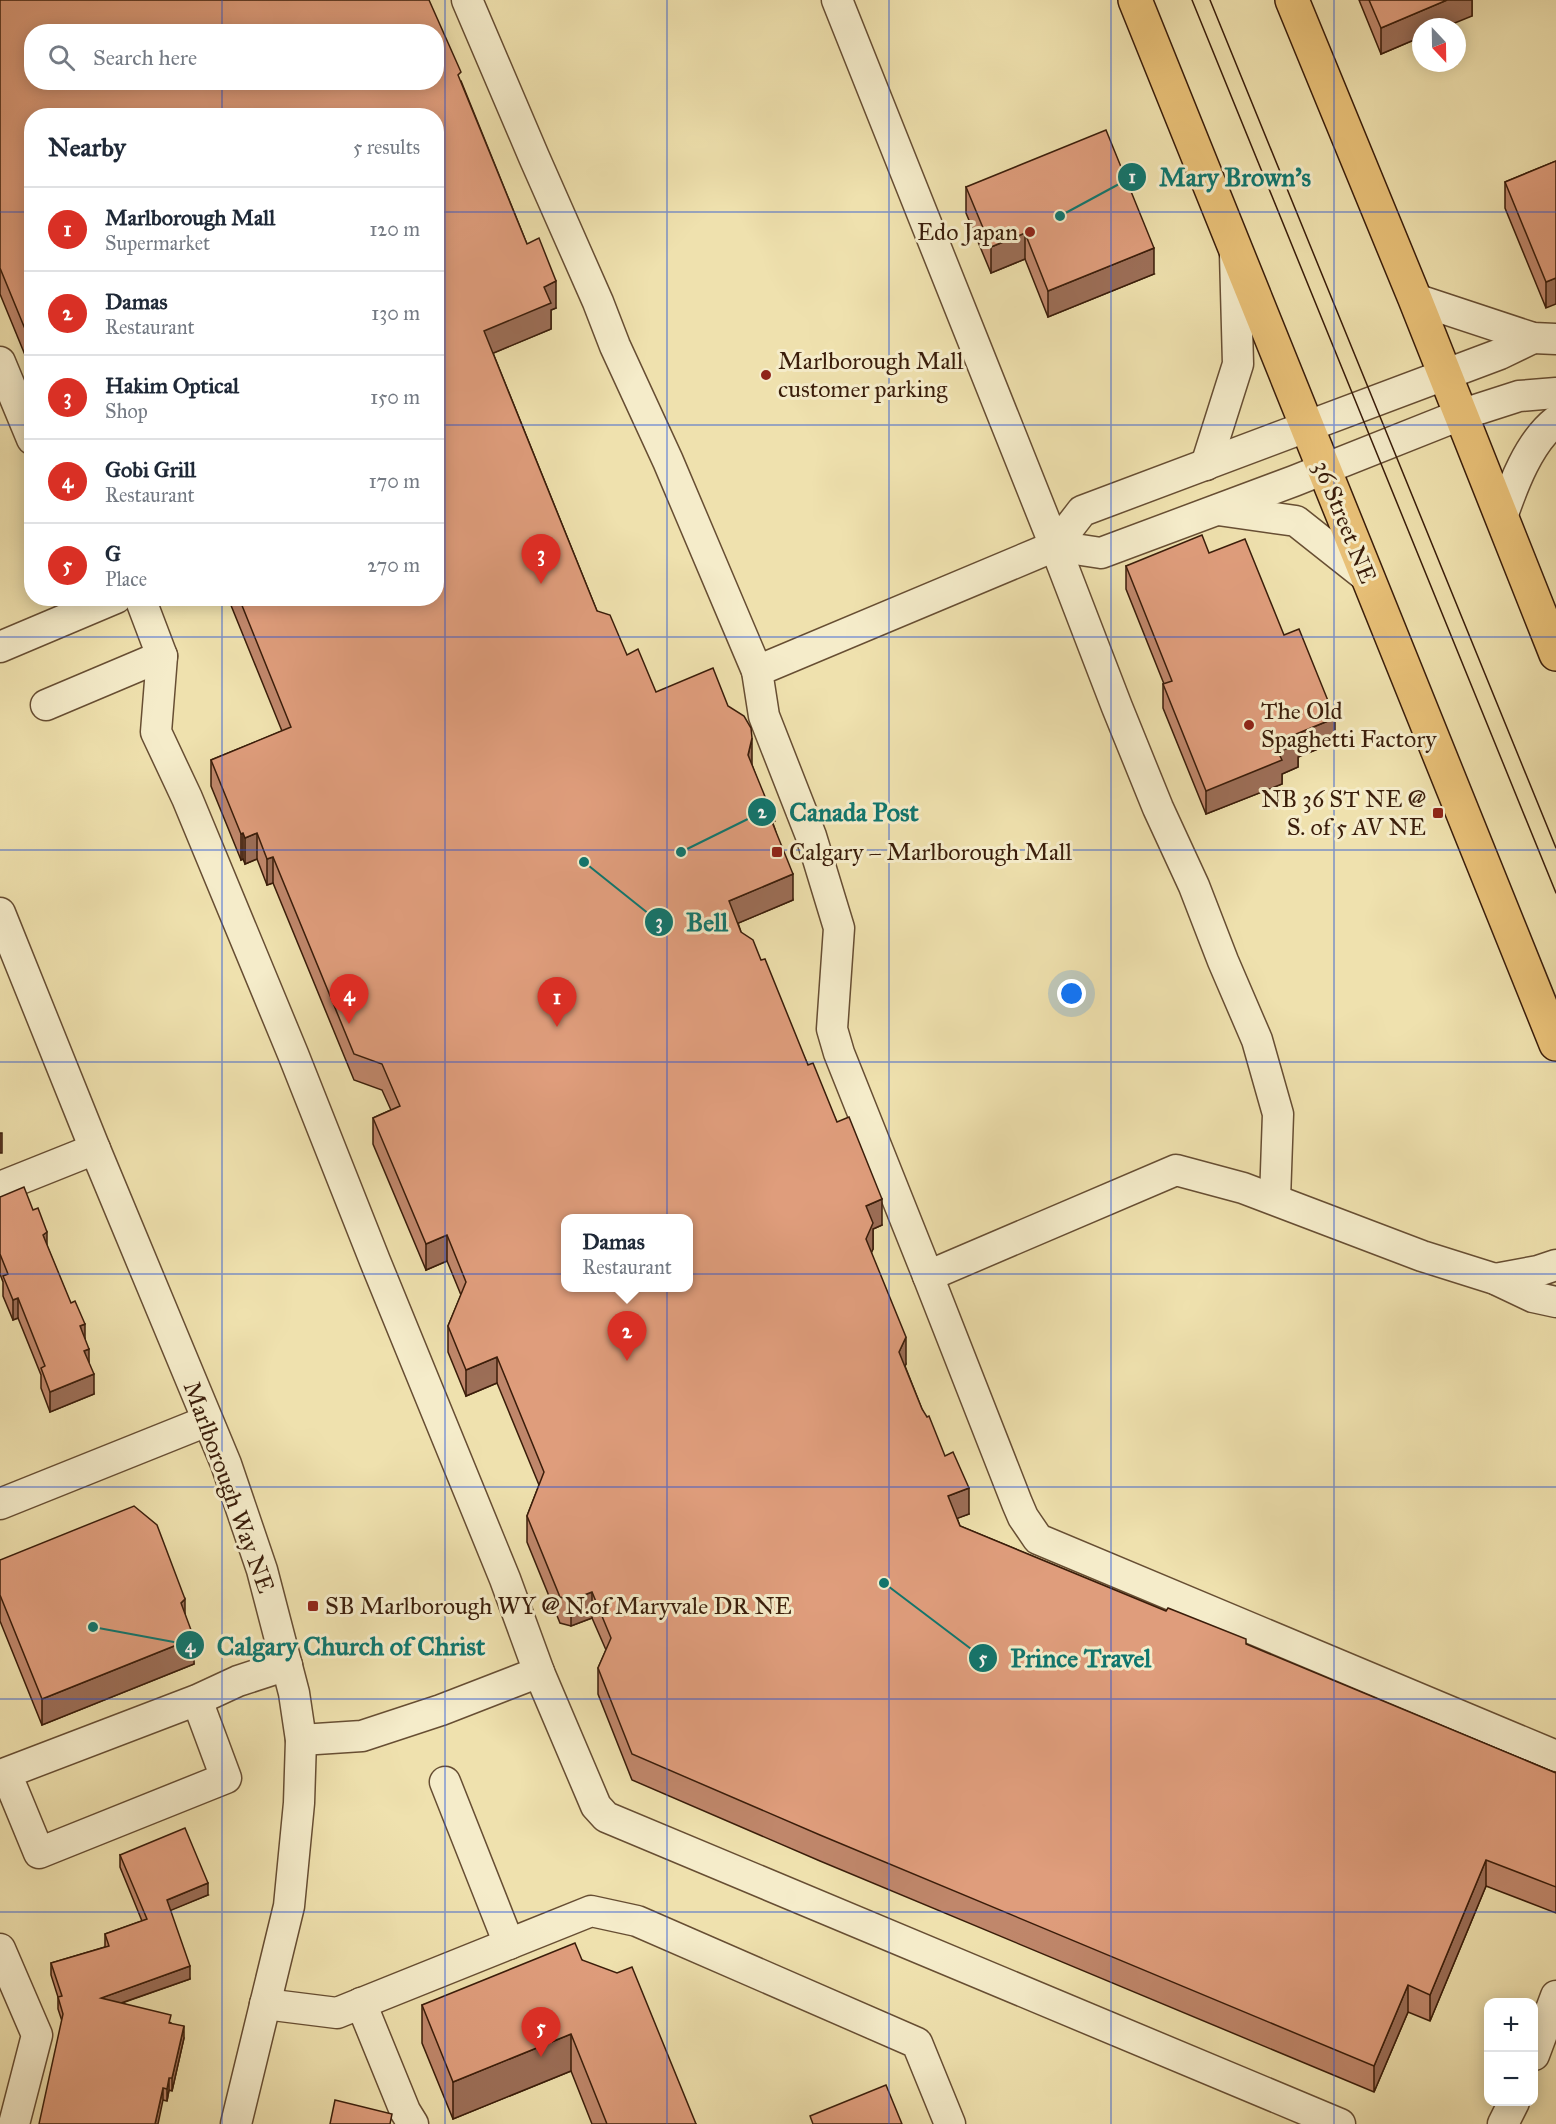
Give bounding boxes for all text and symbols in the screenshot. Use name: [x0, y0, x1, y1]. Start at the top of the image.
north arrow: [1412, 18, 1466, 72]
search box: [24, 24, 444, 90]
icon: search: [45, 41, 78, 74]
text: Search here: [93, 44, 197, 71]
text: Nearby: [48, 131, 126, 163]
text: 5 results: [353, 135, 420, 159]
callout: Mary Brown's: [1117, 155, 1323, 199]
text: Mary Brown's: [1159, 161, 1312, 193]
text: 1: [1128, 166, 1136, 188]
text: Marlborough Mall: [105, 204, 275, 231]
text: 1: [64, 217, 71, 241]
text: 120 m: [369, 217, 420, 241]
place label: Edo Japan: [917, 217, 1018, 247]
marker: Edo Japan: [1023, 225, 1037, 239]
text: Supermarket: [105, 231, 210, 255]
text: Damas: [105, 288, 167, 315]
text: 2: [63, 301, 72, 325]
text: 130 m: [371, 301, 420, 325]
text: Restaurant: [105, 315, 195, 339]
place label: Marlborough Mall customer parking: [778, 346, 964, 404]
marker: Marlborough Mall customer parking: [759, 368, 773, 382]
text: Hakim Optical: [105, 372, 239, 399]
text: 3: [64, 385, 72, 409]
text: 150 m: [370, 385, 420, 409]
text: Shop: [105, 399, 148, 423]
text: Gobi Grill: [105, 456, 196, 483]
street label: 36 Street NE: [1307, 456, 1383, 588]
text: 4: [62, 469, 73, 493]
text: 170 m: [369, 469, 420, 493]
text: Restaurant: [105, 483, 195, 507]
pin: 3: [522, 534, 560, 584]
text: G: [105, 540, 121, 567]
text: 5: [63, 553, 72, 577]
text: 270 m: [367, 553, 420, 577]
text: Place: [105, 567, 147, 591]
place label: The Old Spaghetti Factory: [1261, 696, 1437, 754]
marker: The Old Spaghetti Factory: [1242, 718, 1256, 732]
place label: NB 36 ST NE @ S. of 5 AV NE: [1261, 784, 1426, 842]
callout: Canada Post: [747, 790, 930, 834]
text: Canada Post: [789, 796, 920, 828]
text: 2: [758, 801, 768, 823]
marker: NB 36 ST NE @ S. of 5 AV NE: [1431, 806, 1445, 820]
place label: Calgary – Marlborough Mall: [789, 837, 1073, 867]
marker: Calgary – Marlborough Mall: [770, 845, 784, 859]
callout: Bell: [644, 900, 740, 944]
text: Bell: [686, 906, 729, 938]
text: 3: [655, 911, 663, 934]
pin: 4: [330, 974, 368, 1024]
pin: 1: [538, 978, 576, 1027]
your location: [1057, 979, 1086, 1008]
popup: [561, 1214, 693, 1292]
text: Damas: [582, 1228, 645, 1255]
text: Restaurant: [582, 1255, 672, 1279]
pin: 2: [608, 1312, 646, 1361]
street label: Marlborough Way NE: [177, 1377, 281, 1597]
place label: SB Marlborough WY @ N.of Maryvale DR NE: [325, 1591, 792, 1621]
marker: SB Marlborough WY @ N.of Maryvale DR NE: [306, 1599, 320, 1613]
callout: Calgary Church of Christ: [175, 1623, 497, 1667]
text: Calgary Church of Christ: [217, 1630, 486, 1663]
text: 4: [185, 1635, 196, 1658]
callout: Prince Travel: [968, 1636, 1163, 1680]
text: Prince Travel: [1011, 1642, 1152, 1674]
text: 5: [979, 1647, 988, 1669]
map controls: [1484, 1998, 1538, 2106]
button: +: [1484, 1998, 1538, 2052]
pin: 5: [522, 2008, 560, 2057]
button: −: [1484, 2052, 1538, 2106]

